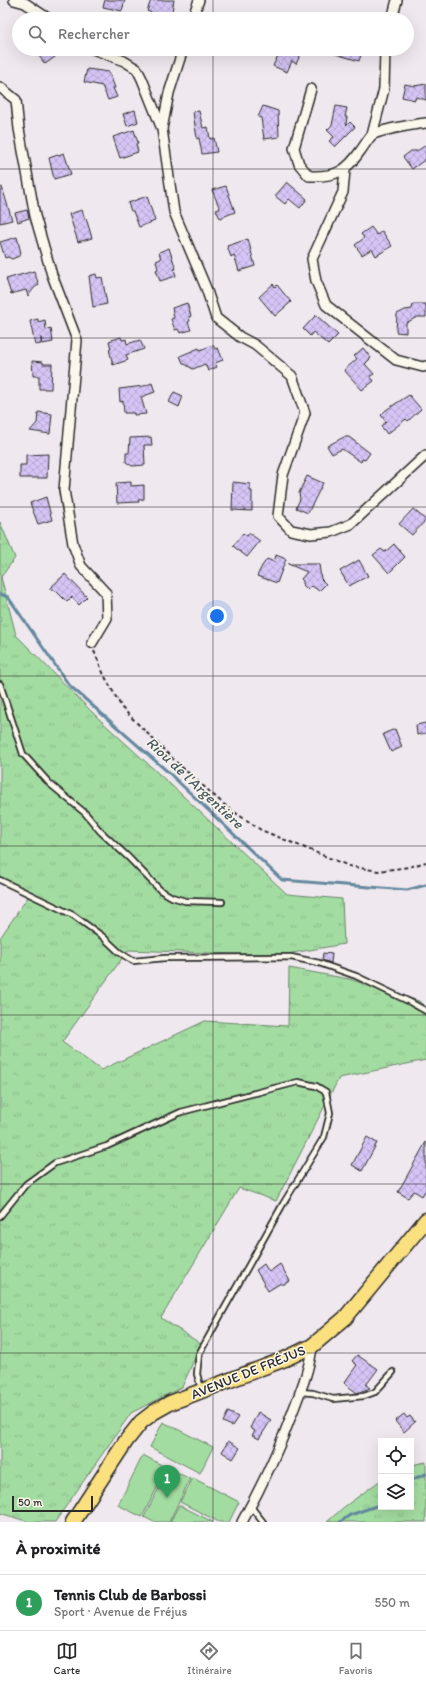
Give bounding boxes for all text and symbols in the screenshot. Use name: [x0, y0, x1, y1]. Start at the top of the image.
search box: [12, 12, 414, 56]
icon: search: [26, 23, 48, 45]
text: Rechercher: [58, 25, 130, 43]
your location: [207, 606, 227, 626]
water label: Riou de l'Argentière: [143, 733, 248, 833]
street label: AVENUE DE FRÉJUS: [188, 1342, 308, 1403]
map controls: [378, 1438, 414, 1510]
button: locate: [378, 1438, 414, 1474]
pin: 1: [154, 1465, 180, 1498]
button: layers: [378, 1474, 414, 1510]
scale bar: [12, 1494, 93, 1513]
text: 50 m: [18, 1496, 42, 1509]
text: À proximité: [16, 1538, 101, 1558]
text: Tennis Club de Barbossi: [54, 1586, 206, 1604]
text: 1: [26, 1595, 32, 1610]
text: 550 m: [374, 1595, 410, 1610]
text: Sport · Avenue de Fréjus: [54, 1604, 187, 1619]
tab: Carte: [54, 1640, 80, 1677]
tab: Itinéraire: [187, 1640, 232, 1677]
tab: Favoris: [339, 1640, 372, 1677]

